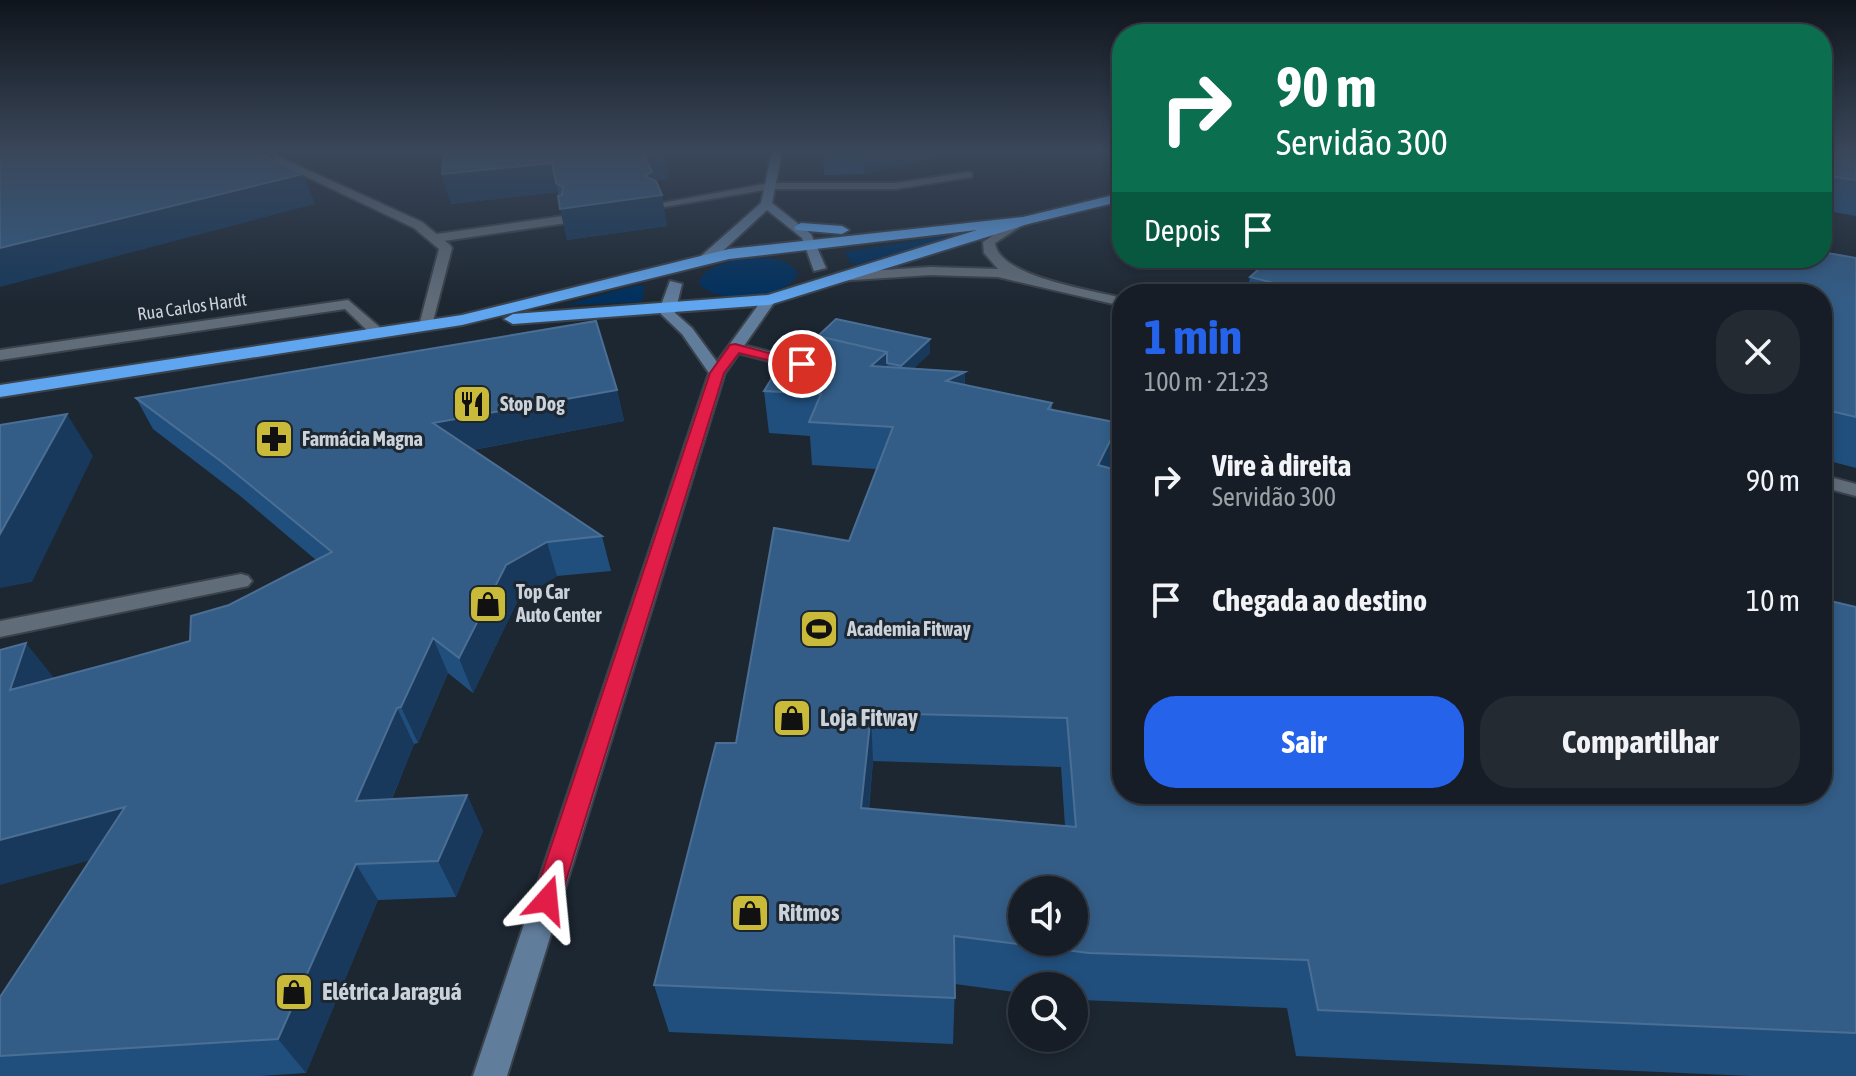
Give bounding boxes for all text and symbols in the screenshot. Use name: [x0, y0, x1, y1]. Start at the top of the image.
text: 90 m: [1276, 55, 1377, 119]
icon: right: [1144, 56, 1248, 160]
text: Servidão 300: [1276, 121, 1448, 163]
icon: arrive: [1236, 208, 1280, 252]
text: Depois: [1144, 213, 1220, 247]
street label: Rua Carlos Hardt: [136, 288, 248, 325]
text: 1 min: [1144, 309, 1242, 364]
button: close: [1716, 310, 1800, 394]
pin: [768, 330, 836, 398]
icon: arrive: [780, 342, 824, 386]
text: 100 m · 21:23: [1144, 367, 1269, 397]
restaurant icon: Stop Dog: [451, 383, 493, 425]
place label: Stop Dog: [500, 392, 565, 415]
pharmacy icon: Farmácia Magna: [253, 418, 295, 460]
place label: Farmácia Magna: [302, 427, 423, 450]
text: Vire à direita: [1212, 448, 1351, 482]
icon: right: [1144, 458, 1188, 502]
text: 90 m: [1746, 463, 1800, 497]
text: Servidão 300: [1212, 482, 1336, 512]
icon: arrive: [1144, 578, 1188, 622]
place label: Top Car Auto Center: [515, 580, 603, 626]
shop icon: Top Car Auto Center: [467, 583, 509, 625]
text: Chegada ao destino: [1212, 583, 1427, 617]
text: 10 m: [1746, 583, 1800, 617]
sports icon: Academia Fitway: [798, 608, 840, 650]
place label: Academia Fitway: [846, 617, 972, 640]
button: Sair: [1144, 696, 1464, 788]
button: Compartilhar: [1480, 696, 1800, 788]
shop icon: Loja Fitway: [771, 697, 813, 739]
place label: Loja Fitway: [820, 704, 918, 731]
position arrow: [505, 858, 589, 942]
map controls: [1008, 876, 1088, 1052]
button: sound: [1008, 876, 1088, 956]
shop icon: Ritmos: [729, 892, 771, 934]
place label: Ritmos: [778, 899, 840, 926]
shop icon: Elétrica Jaraguá: [273, 971, 315, 1013]
button: search: [1008, 972, 1088, 1052]
place label: Elétrica Jaraguá: [322, 978, 462, 1005]

